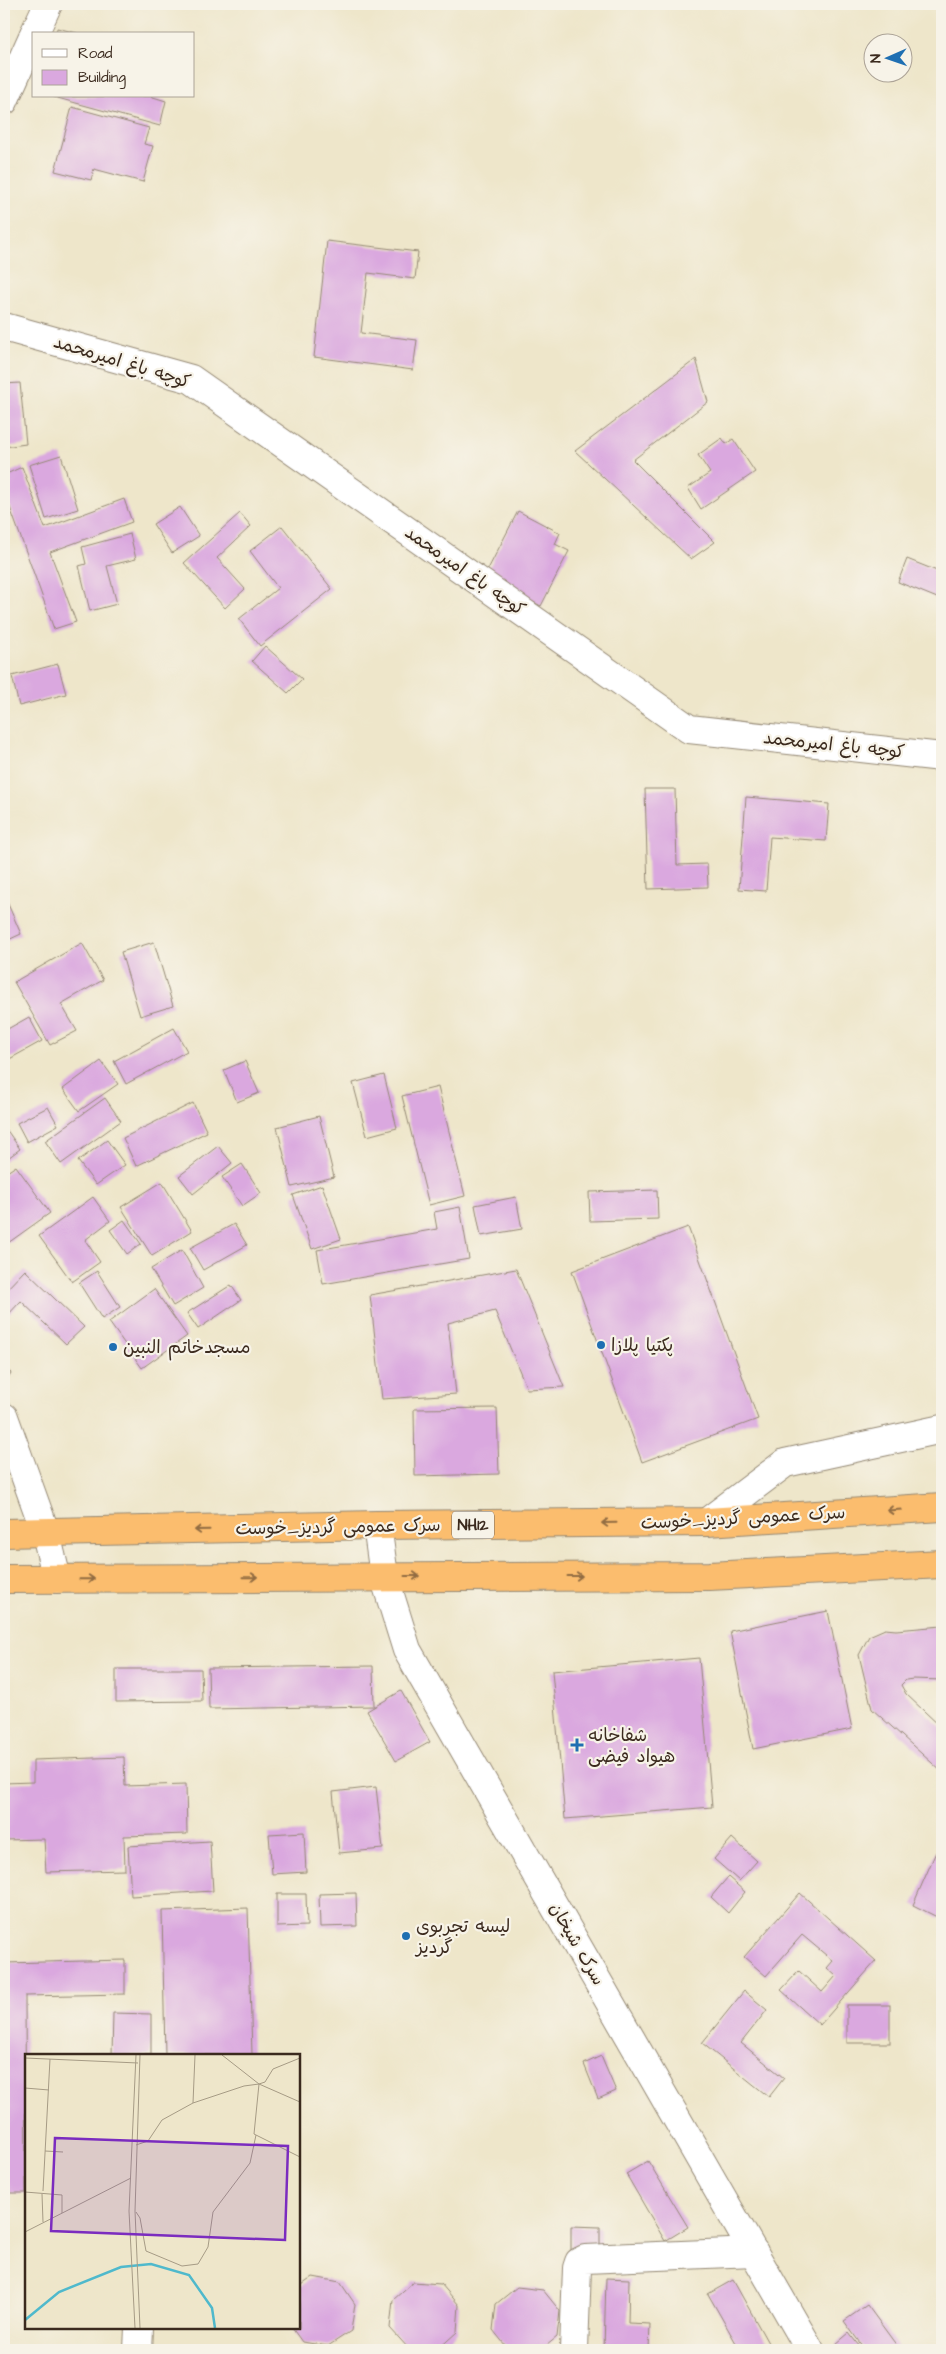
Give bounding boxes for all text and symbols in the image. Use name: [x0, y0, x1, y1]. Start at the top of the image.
legend: [32, 32, 195, 98]
north arrow: [864, 32, 914, 82]
text: Road: [78, 43, 113, 64]
text: N: [866, 53, 886, 63]
text: Building: [78, 67, 126, 89]
street label: کوچه باغ امیرمحمد: [50, 329, 194, 395]
street label: کوچه باغ امیرمحمد: [400, 520, 531, 622]
street label: کوچه باغ امیرمحمد: [762, 725, 906, 765]
place label: پکتیا پلازا: [611, 1333, 673, 1358]
place label: مسجدخاتم النبین: [123, 1335, 250, 1361]
marker: پکتیا پلازا: [595, 1339, 607, 1351]
marker: مسجدخاتم النبین: [107, 1341, 119, 1353]
street label: سرک عمومی گردیز_خوست: [640, 1500, 846, 1536]
one-way arrow: [886, 1506, 902, 1515]
road number: NH12: [452, 1512, 494, 1538]
street label: سرک عمومی گردیز_خوست: [235, 1513, 441, 1541]
one-way arrow: [601, 1518, 618, 1528]
one-way arrow: [194, 1525, 210, 1535]
one-way arrow: [404, 1571, 420, 1581]
one-way arrow: [566, 1571, 583, 1581]
one-way arrow: [242, 1572, 258, 1582]
one-way arrow: [79, 1574, 95, 1584]
place label: شفاخانه هیواد فیضی: [588, 1723, 675, 1769]
marker: شفاخانه هیواد فیضی: [570, 1738, 584, 1752]
street label: سرک شیخان: [543, 1898, 611, 1990]
place label: لیسه تجربوی گردیز: [414, 1914, 510, 1960]
marker: لیسه تجربوی گردیز: [400, 1930, 412, 1942]
inset map: [25, 2054, 300, 2329]

